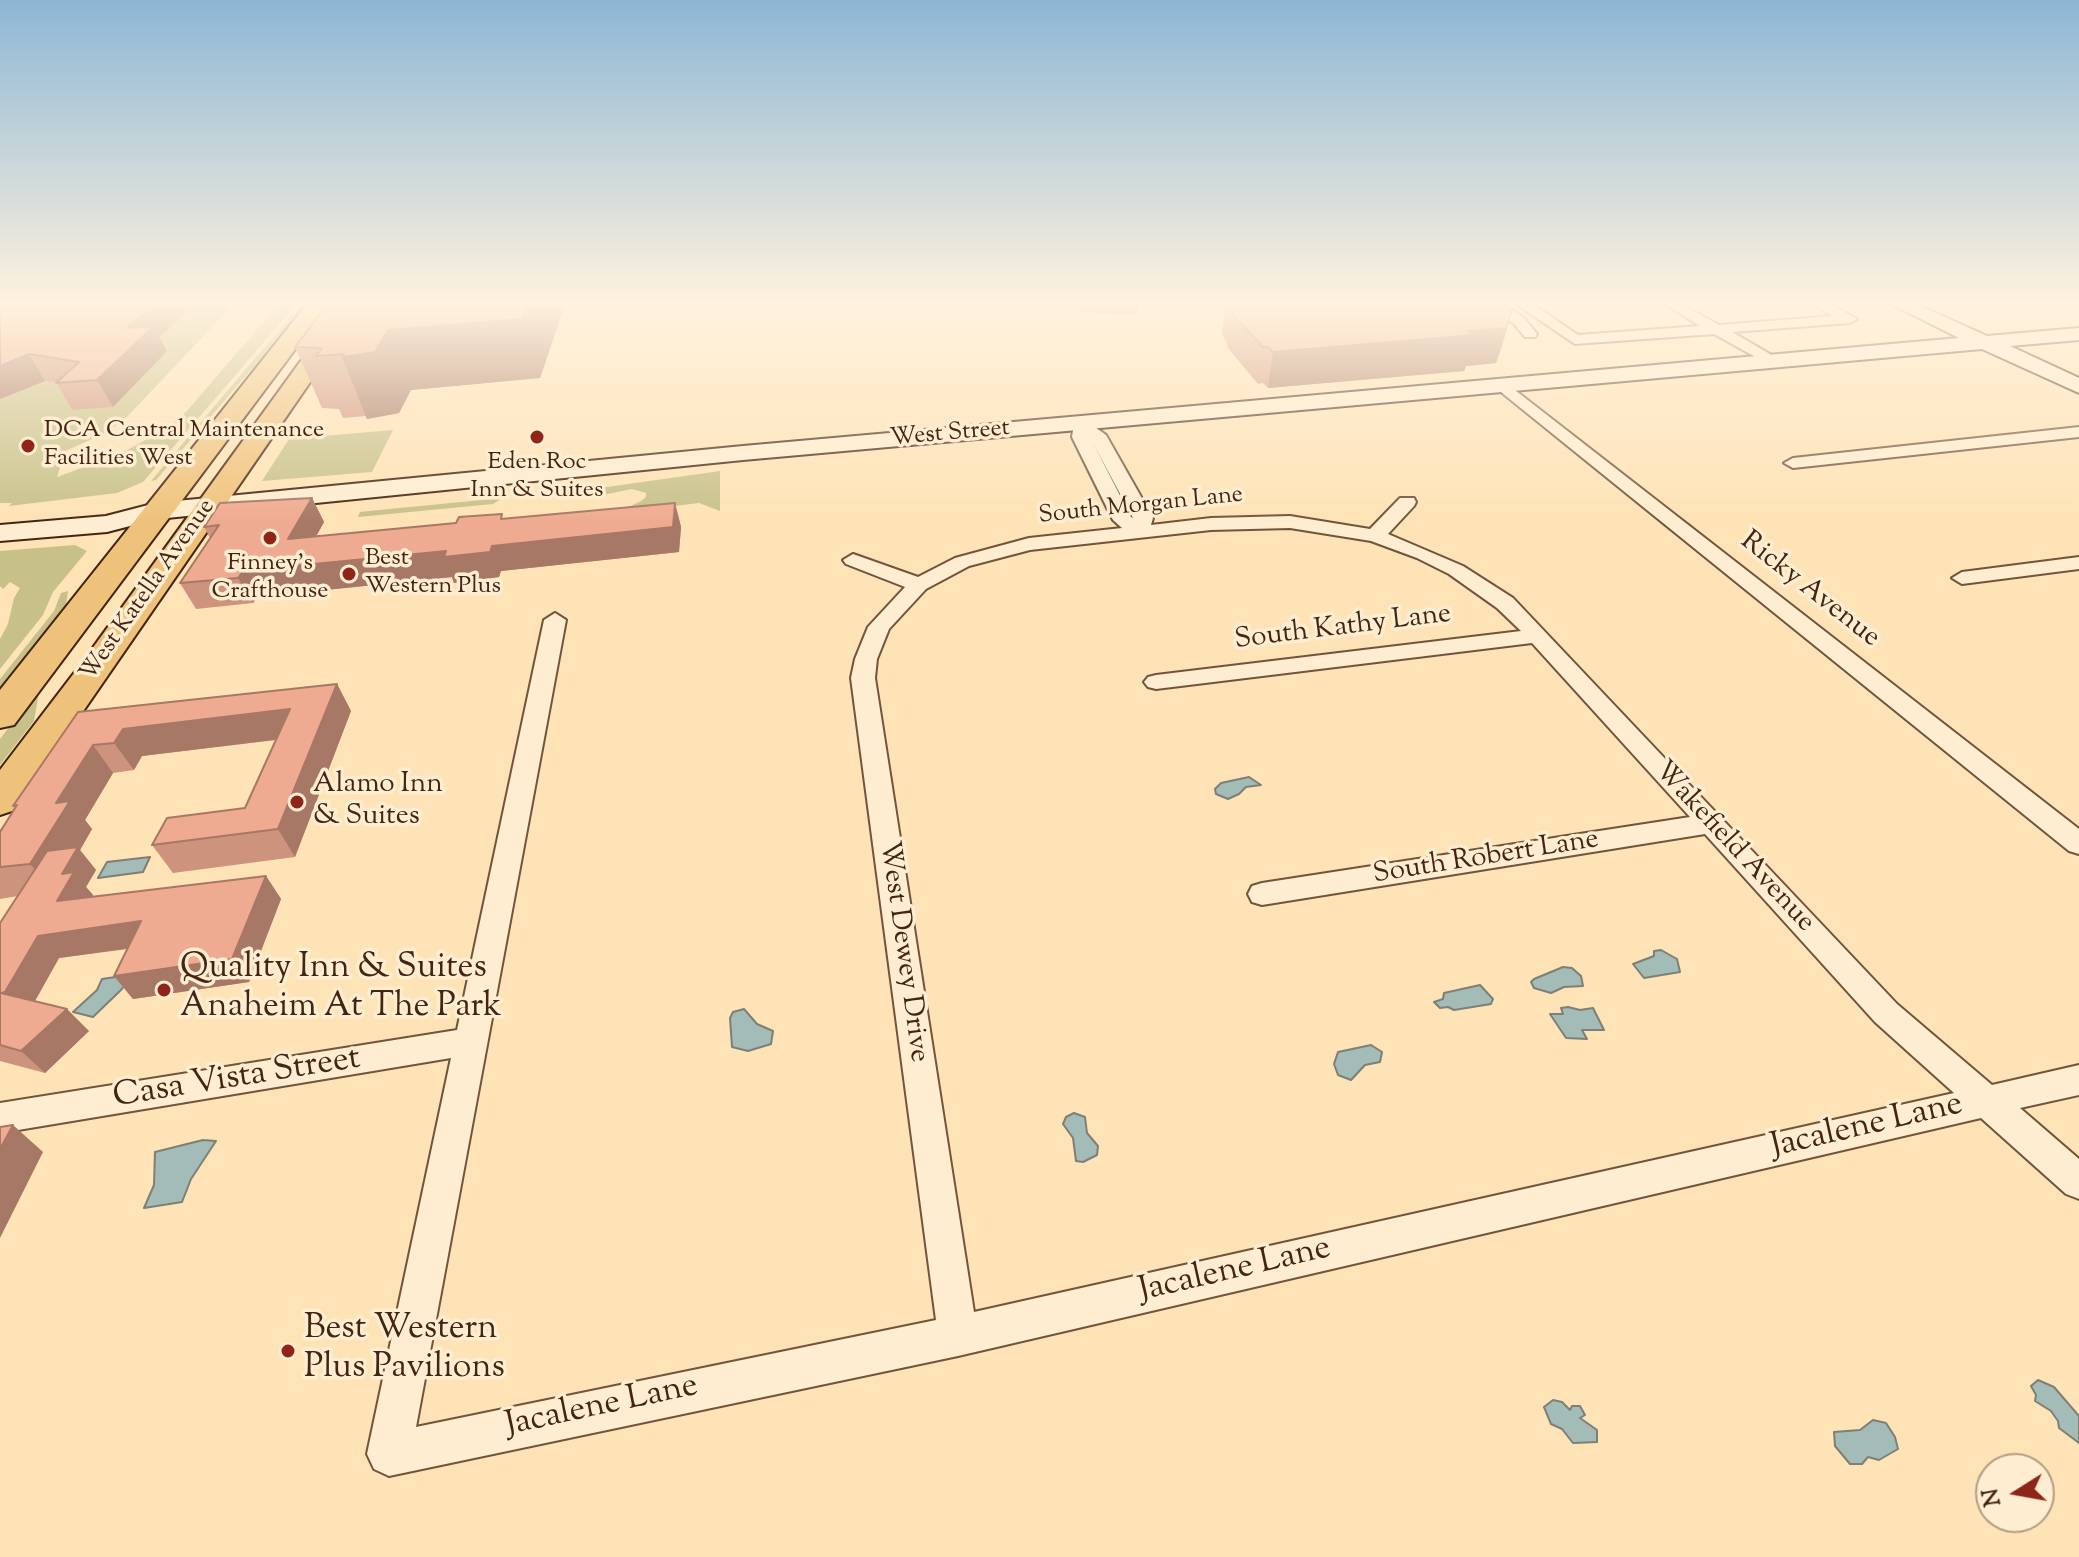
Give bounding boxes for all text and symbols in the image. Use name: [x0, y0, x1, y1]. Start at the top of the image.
street label: West Street: [889, 415, 1011, 455]
place label: DCA Central Maintenance Facilities West: [44, 418, 324, 474]
marker: Eden Roc Inn & Suites: [528, 428, 546, 446]
marker: DCA Central Maintenance Facilities West: [19, 437, 37, 455]
place label: Eden Roc Inn & Suites: [471, 450, 603, 506]
street label: South Morgan Lane: [1037, 482, 1245, 532]
street label: West Katella Avenue: [75, 494, 223, 688]
street label: Ricky Avenue: [1732, 526, 1886, 656]
marker: Finney's Crafthouse: [261, 529, 279, 547]
place label: Best Western Plus: [365, 546, 501, 602]
place label: Finney's Crafthouse: [212, 551, 328, 607]
marker: Best Western Plus: [340, 565, 358, 583]
street label: South Kathy Lane: [1233, 599, 1453, 659]
street label: Wakefield Avenue: [1645, 756, 1821, 940]
place label: Alamo Inn & Suites: [313, 769, 443, 835]
marker: Alamo Inn & Suites: [288, 793, 306, 811]
street label: South Robert Lane: [1371, 825, 1601, 893]
street label: West Dewey Drive: [870, 839, 934, 1065]
place label: Quality Inn & Suites Anaheim At The Park: [180, 950, 502, 1030]
marker: Quality Inn & Suites Anaheim At The Park: [155, 981, 173, 999]
street label: Casa Vista Street: [111, 1040, 363, 1120]
street label: Jacalene Lane: [1767, 1086, 1967, 1170]
street label: Jacalene Lane: [1135, 1230, 1335, 1314]
place label: Best Western Plus Pavilions: [304, 1311, 505, 1390]
marker: Best Western Plus Pavilions: [279, 1342, 297, 1360]
street label: Jacalene Lane: [502, 1368, 702, 1448]
north arrow: [1975, 1453, 2055, 1533]
text: N: [1976, 1486, 2011, 1509]

